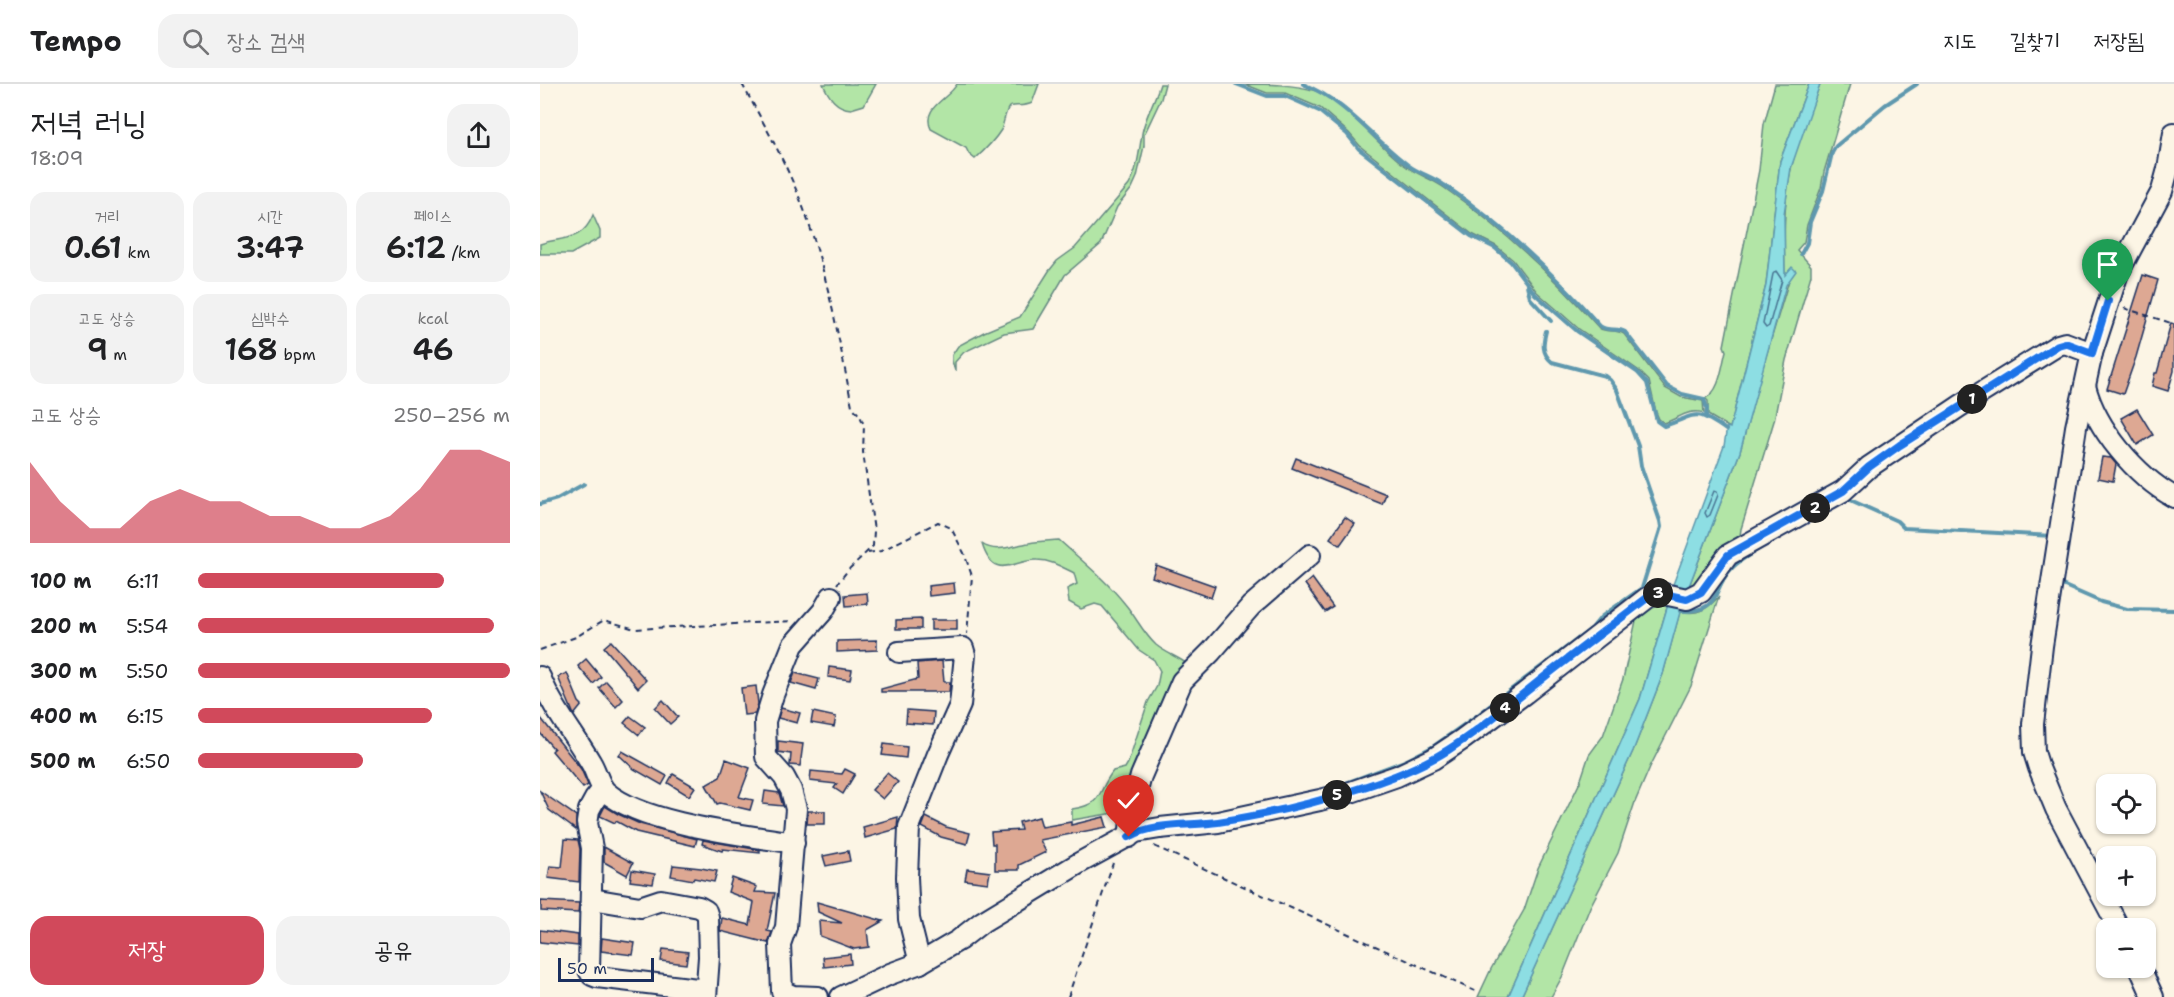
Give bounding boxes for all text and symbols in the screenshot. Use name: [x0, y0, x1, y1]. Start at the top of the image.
search box: [158, 14, 578, 68]
text: Tempo: [30, 22, 122, 60]
icon: search: [179, 25, 212, 58]
text: 장소 검색: [227, 27, 305, 56]
text: 지도: [1943, 27, 1977, 55]
text: 길찾기: [2010, 27, 2060, 55]
text: 저장됨: [2093, 27, 2144, 55]
text: 저녁 러닝: [30, 100, 148, 145]
button: share: [447, 104, 510, 167]
text: 18:09: [30, 145, 83, 171]
text: 거리: [94, 206, 120, 227]
text: 시간: [257, 206, 283, 227]
text: 페이스: [414, 206, 452, 227]
text: 0.61: [64, 227, 122, 268]
text: 3:47: [236, 227, 304, 268]
text: 6:12: [386, 227, 446, 268]
pin: [2082, 239, 2133, 301]
text: km: [122, 242, 150, 263]
text: /km: [446, 242, 480, 263]
icon: arrive: [2091, 248, 2124, 281]
text: 고도 상승: [79, 308, 135, 329]
text: 심박수: [251, 308, 289, 329]
text: kcal: [417, 308, 449, 329]
text: 9: [87, 329, 108, 370]
text: 168: [224, 329, 278, 370]
text: 46: [412, 329, 454, 370]
text: m: [108, 344, 127, 365]
text: bpm: [278, 344, 316, 365]
pin: 1: [1957, 384, 1987, 414]
text: 1: [1968, 388, 1976, 409]
text: 고도 상승: [30, 402, 101, 428]
text: 250–256 m: [393, 402, 510, 428]
pin: 2: [1800, 493, 1830, 523]
text: 2: [1809, 497, 1821, 518]
text: 100 m: [30, 568, 92, 594]
text: 6:11: [126, 568, 159, 594]
pin: 3: [1643, 578, 1673, 608]
text: 3: [1652, 582, 1664, 603]
text: 200 m: [30, 613, 97, 639]
text: 5:54: [126, 613, 168, 639]
text: 300 m: [30, 658, 97, 684]
text: 5:50: [126, 658, 169, 684]
pin: 4: [1490, 693, 1520, 723]
text: 4: [1499, 697, 1511, 718]
text: 400 m: [30, 703, 97, 729]
text: 6:15: [126, 703, 164, 729]
text: 500 m: [30, 748, 96, 774]
text: 6:50: [126, 748, 170, 774]
map controls: [2096, 774, 2156, 978]
button: locate: [2096, 774, 2156, 834]
pin: [1103, 775, 1154, 837]
pin: 5: [1322, 780, 1352, 810]
icon: check: [1112, 784, 1145, 817]
text: 5: [1332, 784, 1342, 805]
button: +: [2096, 846, 2156, 906]
button: 저장: [30, 916, 264, 985]
button: 공유: [276, 916, 510, 985]
button: −: [2096, 918, 2156, 978]
scale bar: [558, 955, 654, 982]
text: 50 m: [567, 958, 607, 979]

